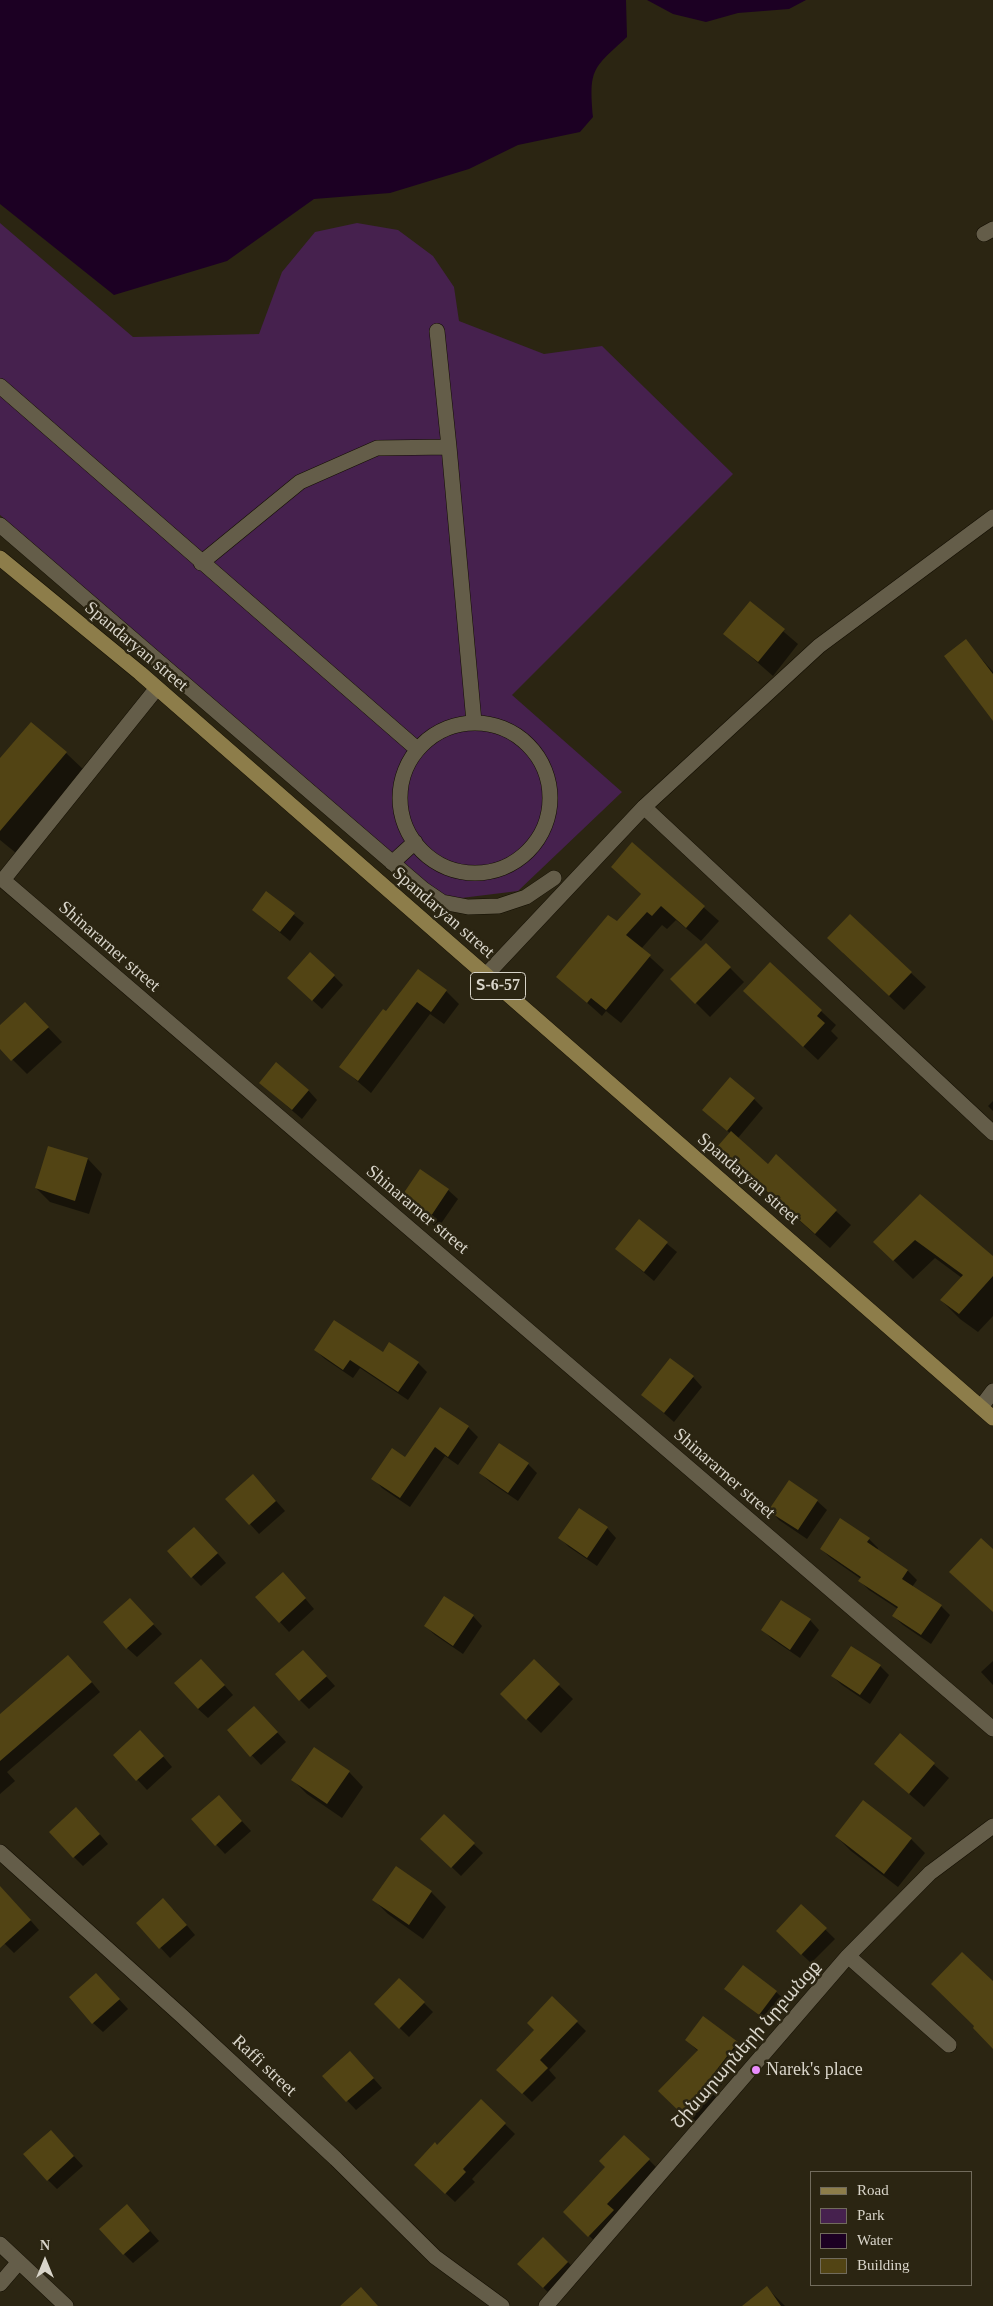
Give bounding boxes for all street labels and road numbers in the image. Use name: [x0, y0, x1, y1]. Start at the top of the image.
street label: Spandaryan street: [80, 597, 192, 697]
street label: Spandaryan street: [387, 863, 499, 963]
street label: Shinararner street: [54, 897, 164, 997]
road number: Տ-6-57: [470, 972, 526, 999]
street label: Spandaryan street: [692, 1129, 804, 1229]
street label: Shinararner street: [361, 1161, 473, 1259]
street label: Shinararner street: [669, 1424, 779, 1524]
street label: Շինարարների նրբանցք: [668, 1956, 826, 2134]
street label: Raffi street: [227, 2031, 301, 2101]

